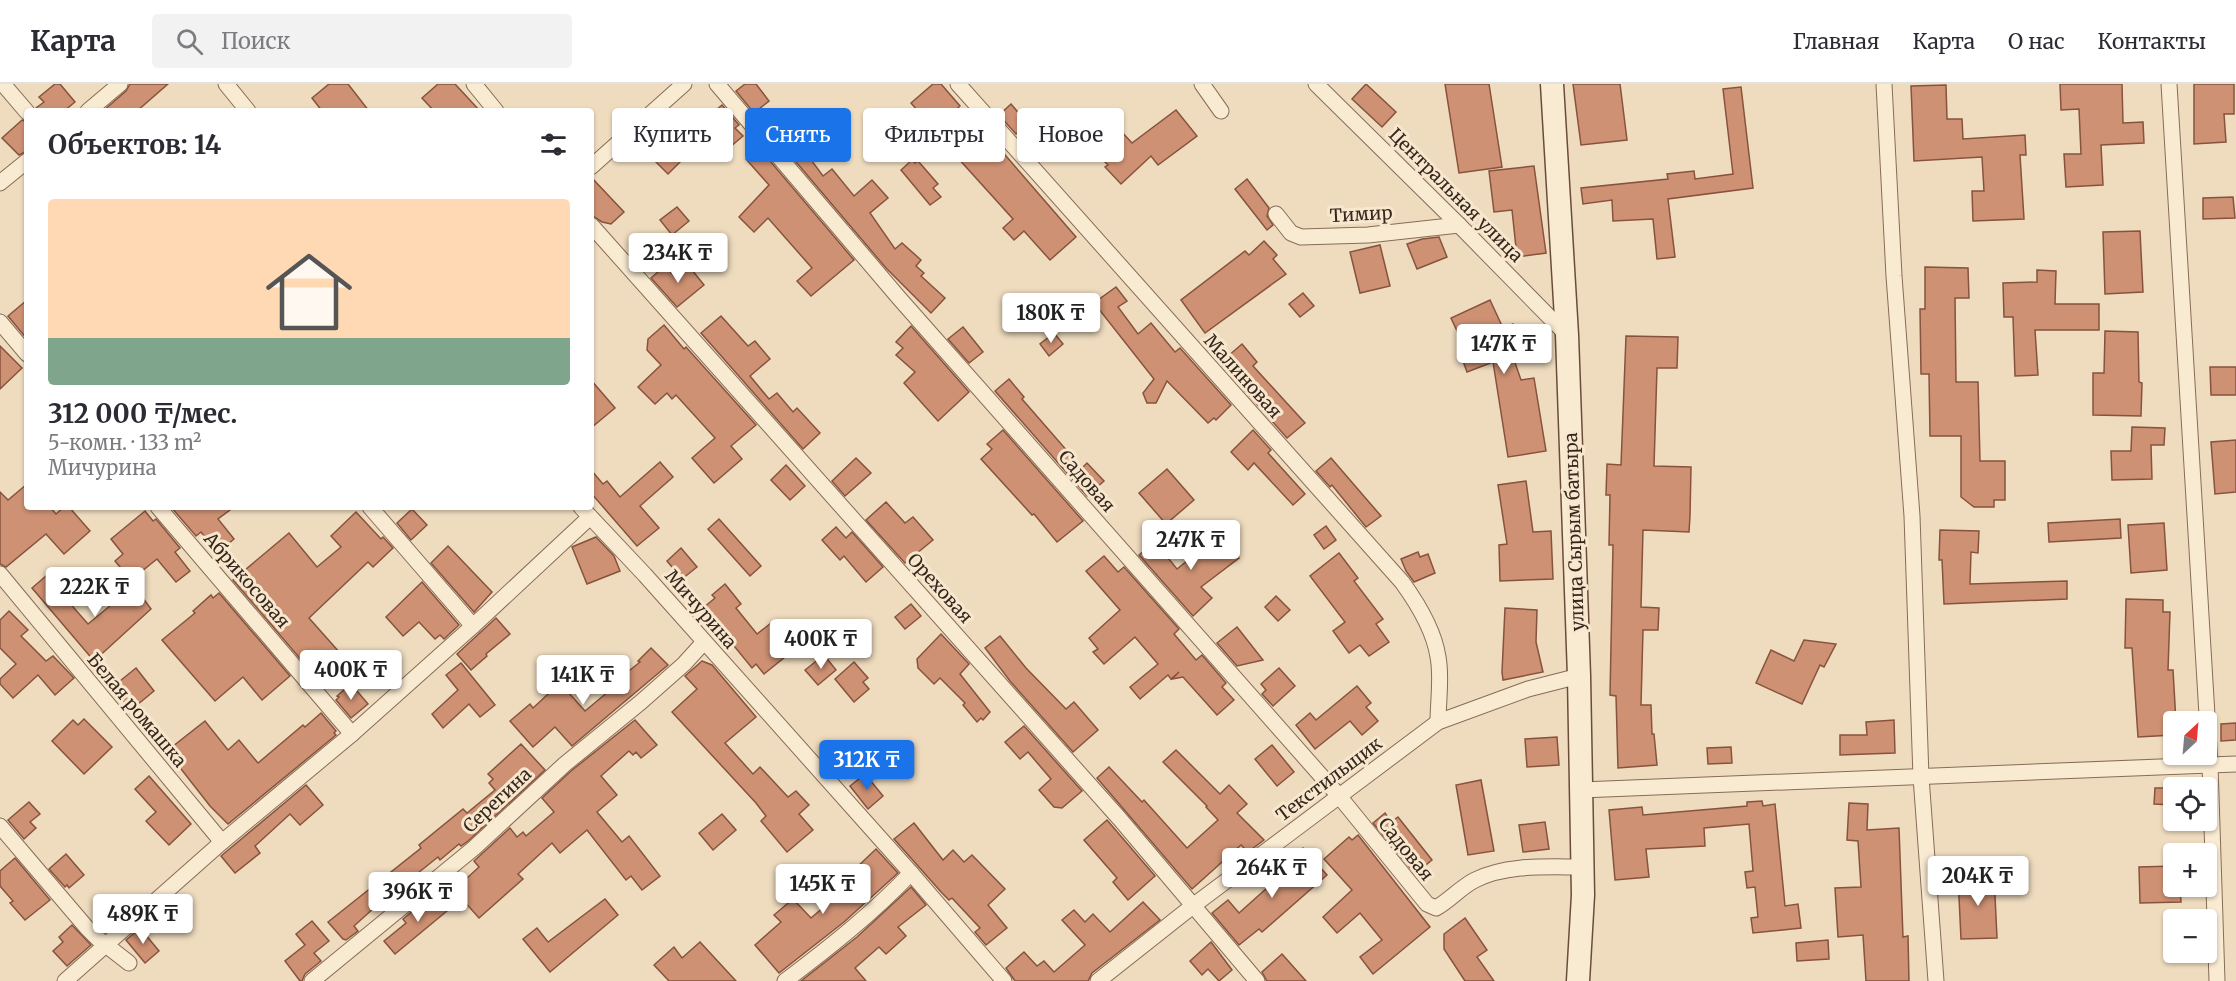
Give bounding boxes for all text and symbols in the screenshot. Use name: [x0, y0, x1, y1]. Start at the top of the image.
search box: [152, 14, 572, 68]
text: Карта: [30, 23, 116, 59]
icon: search: [173, 25, 206, 58]
text: Поиск: [221, 27, 291, 55]
text: Главная: [1793, 28, 1880, 55]
text: Карта: [1913, 28, 1975, 55]
text: О нас: [2008, 28, 2065, 55]
text: Контакты: [2098, 28, 2206, 55]
chip: Купить: [612, 108, 733, 162]
chip: Снять: [745, 108, 851, 162]
chip: Фильтры: [863, 108, 1005, 162]
chip: Новое: [1017, 108, 1124, 162]
street label: Центральная улица: [1384, 123, 1528, 267]
text: Объектов: 14: [48, 128, 221, 161]
icon: filters: [537, 128, 570, 161]
street label: Тимир: [1329, 201, 1393, 227]
pin: 234K ₸: [629, 233, 727, 284]
icon: home: [255, 238, 363, 346]
text: 234K ₸: [643, 240, 713, 265]
pin: 180K ₸: [1002, 293, 1100, 344]
text: 180K ₸: [1016, 300, 1086, 325]
pin: 147K ₸: [1455, 324, 1553, 375]
street label: Малиновая: [1199, 329, 1287, 423]
text: 147K ₸: [1471, 331, 1537, 356]
text: 312 000 ₸/мес.: [48, 397, 237, 430]
text: 5-комн. · 133 m²: [48, 430, 201, 455]
street label: улица Сырым батыра: [1559, 432, 1589, 632]
street label: Садовая: [1054, 445, 1120, 517]
text: Мичурина: [48, 455, 156, 480]
pin: 247K ₸: [1142, 520, 1240, 571]
street label: Абрикосовая: [198, 527, 295, 633]
text: 247K ₸: [1156, 527, 1226, 552]
street label: Ореховая: [902, 548, 978, 628]
street label: Мичурина: [660, 565, 742, 654]
pin: 222K ₸: [46, 567, 144, 618]
text: 222K ₸: [60, 574, 130, 599]
pin: 400K ₸: [772, 619, 870, 670]
text: 400K ₸: [784, 626, 858, 651]
street label: Белая ромашка: [83, 648, 192, 772]
pin: 400K ₸: [302, 650, 400, 701]
pin: 141K ₸: [534, 655, 632, 706]
text: 400K ₸: [314, 657, 388, 682]
text: 141K ₸: [551, 662, 615, 687]
north arrow: [2163, 711, 2217, 765]
map controls: [2163, 711, 2217, 963]
street label: Текстильщик: [1272, 731, 1387, 826]
pin: 312K ₸: [818, 740, 916, 791]
text: 312K ₸: [833, 747, 901, 772]
street label: Серегина: [458, 762, 536, 838]
button: locate: [2163, 777, 2217, 831]
street label: Садовая: [1374, 813, 1439, 885]
button: +: [2163, 843, 2217, 897]
pin: 264K ₸: [1223, 848, 1321, 899]
text: 264K ₸: [1236, 855, 1308, 880]
pin: 204K ₸: [1929, 856, 2027, 907]
text: 204K ₸: [1942, 863, 2014, 888]
pin: 145K ₸: [774, 864, 872, 915]
text: 145K ₸: [790, 871, 856, 896]
pin: 396K ₸: [369, 872, 467, 923]
text: 396K ₸: [382, 879, 454, 904]
pin: 489K ₸: [94, 894, 192, 945]
text: 489K ₸: [107, 901, 179, 926]
button: −: [2163, 909, 2217, 963]

